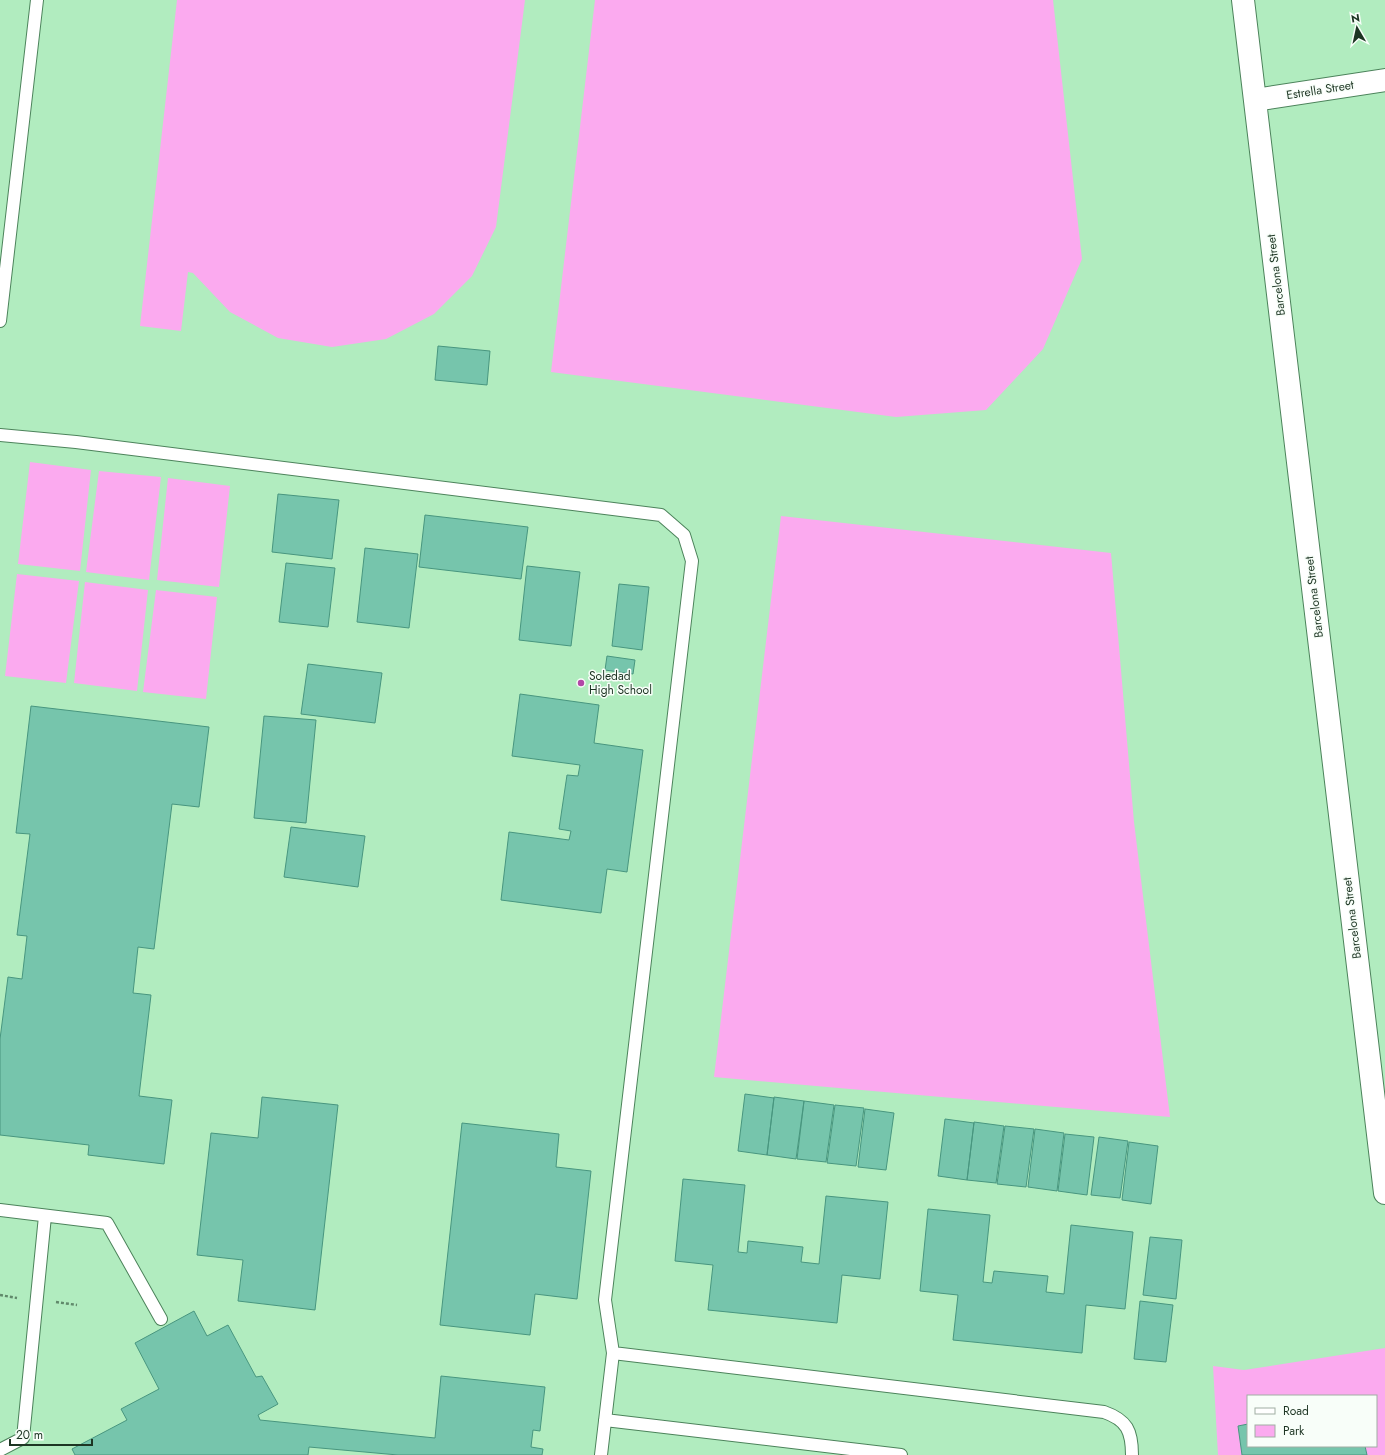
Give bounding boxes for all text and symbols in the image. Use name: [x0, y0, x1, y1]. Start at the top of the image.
north arrow: [1337, 8, 1377, 48]
text: N: [1350, 10, 1361, 27]
street label: Estrella Street: [1285, 76, 1355, 104]
street label: Barcelona Street: [1262, 233, 1290, 317]
street label: Barcelona Street: [1300, 555, 1328, 639]
place label: Soledad High School: [589, 667, 652, 699]
marker: Soledad High School: [576, 678, 586, 688]
street label: Barcelona Street: [1338, 876, 1366, 960]
legend: [1247, 1395, 1377, 1447]
text: Road: [1283, 1402, 1309, 1420]
scale bar: [10, 1421, 92, 1447]
text: Park: [1283, 1422, 1305, 1440]
text: 20 m: [16, 1426, 43, 1444]

